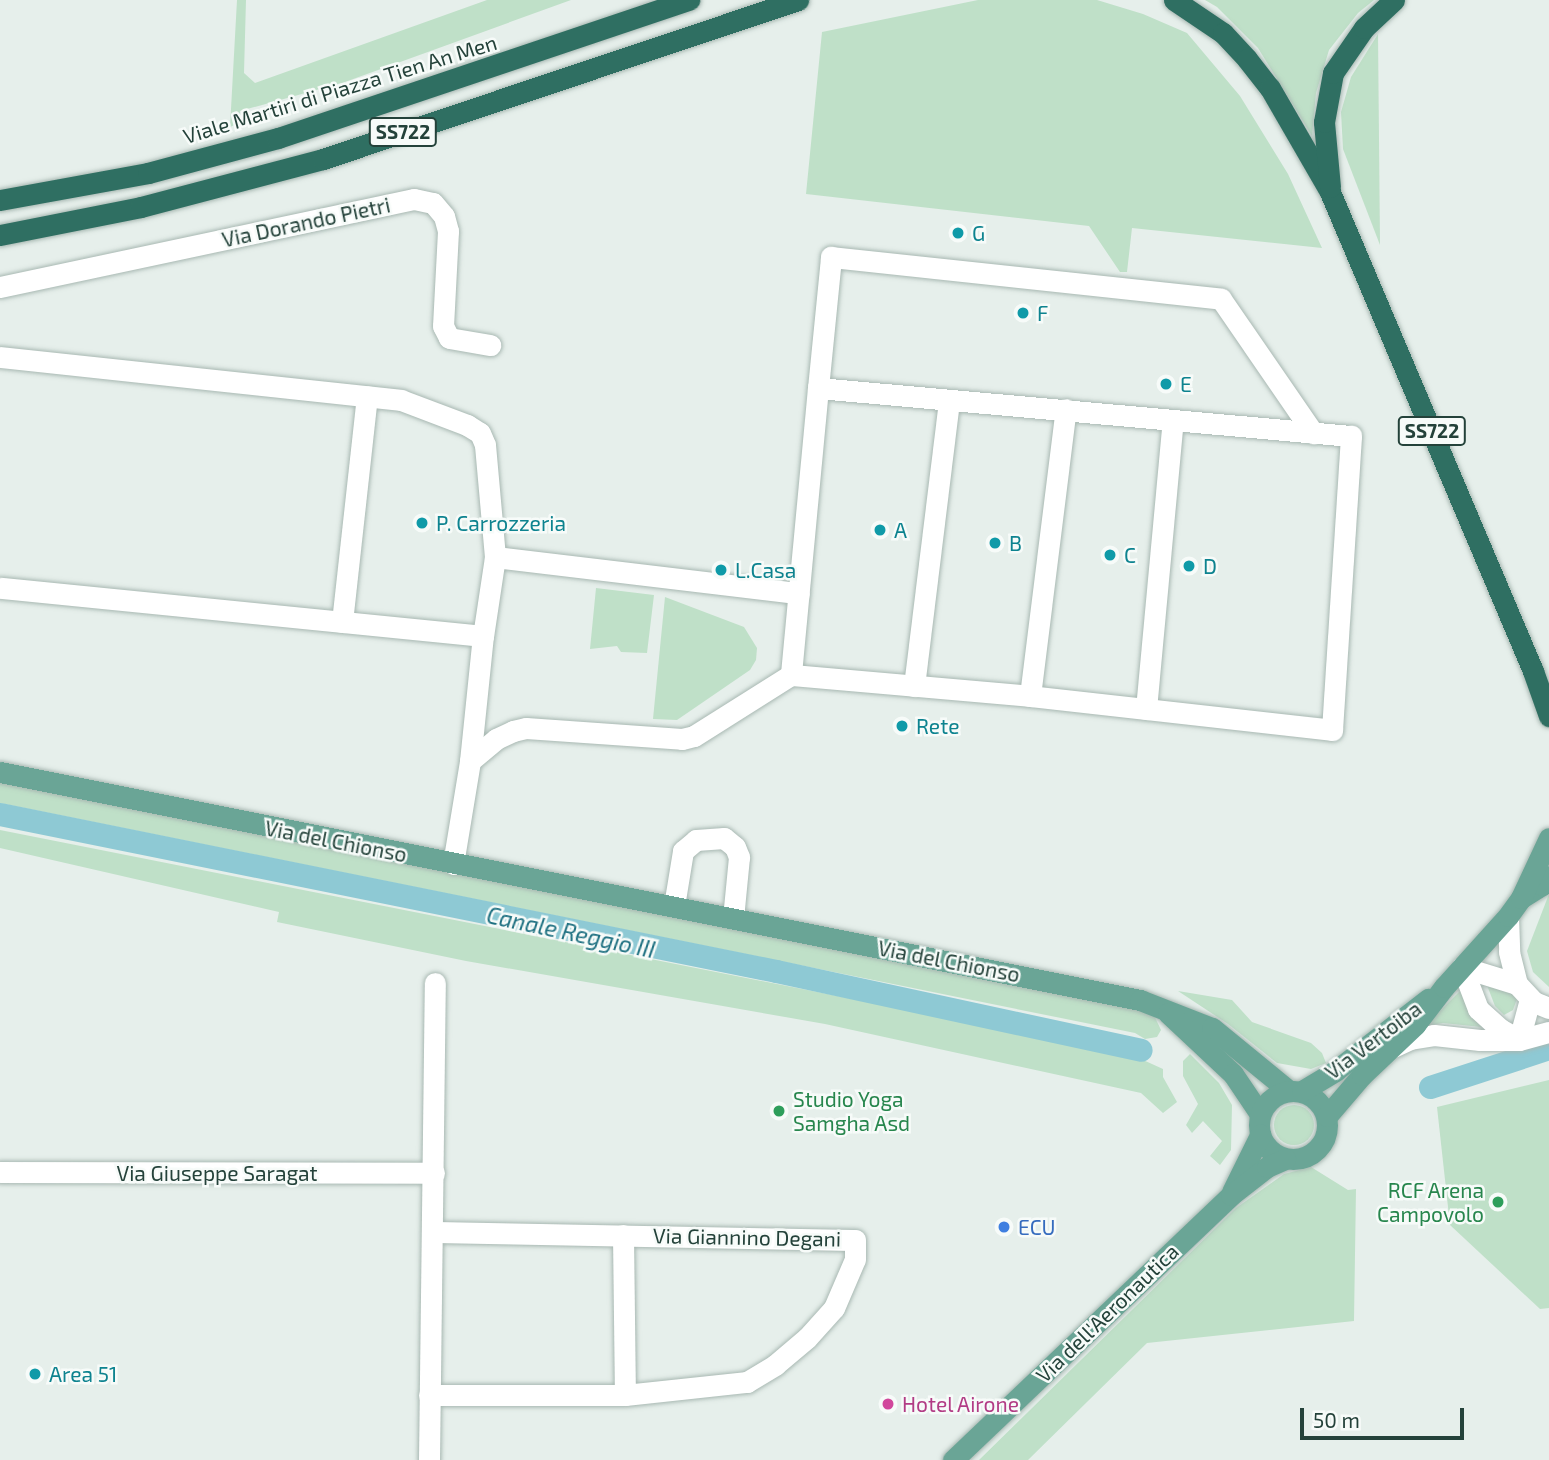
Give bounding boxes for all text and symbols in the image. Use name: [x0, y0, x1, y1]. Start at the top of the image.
street label: Viale Martiri di Piazza Tien An Men: [180, 29, 500, 149]
road number: SS722: [368, 116, 438, 148]
street label: Via Dorando Pietri: [220, 192, 392, 252]
place label: G: [972, 220, 985, 246]
marker: G: [950, 225, 966, 241]
place label: F: [1037, 300, 1048, 326]
marker: F: [1015, 305, 1031, 321]
place label: E: [1180, 371, 1192, 397]
marker: E: [1158, 376, 1174, 392]
road number: SS722: [1397, 416, 1467, 446]
place label: P. Carrozzeria: [436, 510, 566, 536]
marker: P. Carrozzeria: [414, 515, 430, 531]
place label: A: [894, 517, 907, 543]
marker: A: [872, 522, 888, 538]
place label: B: [1009, 530, 1022, 556]
marker: B: [987, 535, 1003, 551]
place label: C: [1124, 542, 1136, 568]
marker: C: [1102, 547, 1118, 563]
place label: D: [1203, 553, 1217, 579]
place label: L.Casa: [735, 557, 796, 583]
marker: D: [1181, 558, 1197, 574]
marker: L.Casa: [713, 562, 729, 578]
place label: Rete: [916, 713, 959, 739]
marker: Rete: [894, 718, 910, 734]
street label: Via del Chionso: [263, 815, 409, 867]
water label: Canale Reggio III: [484, 901, 658, 963]
street label: Via del Chionso: [876, 935, 1022, 987]
street label: Via Vertoiba: [1320, 995, 1426, 1085]
place label: Studio Yoga Samgha Asd: [793, 1086, 911, 1136]
marker: Studio Yoga Samgha Asd: [771, 1103, 787, 1119]
street label: Via Giuseppe Saragat: [116, 1160, 318, 1186]
place label: RCF Arena Campovolo: [1377, 1177, 1484, 1227]
marker: RCF Arena Campovolo: [1490, 1194, 1506, 1210]
place label: ECU: [1018, 1214, 1056, 1240]
marker: ECU: [996, 1219, 1012, 1235]
street label: Via Giannino Degani: [653, 1223, 841, 1251]
street label: Via dell'Aeronautica: [1031, 1239, 1183, 1387]
place label: Area 51: [49, 1361, 117, 1387]
marker: Area 51: [27, 1366, 43, 1382]
place label: Hotel Airone: [902, 1391, 1020, 1417]
scale bar: [1304, 1394, 1468, 1438]
marker: Hotel Airone: [880, 1396, 896, 1412]
text: 50 m: [1313, 1407, 1360, 1432]

